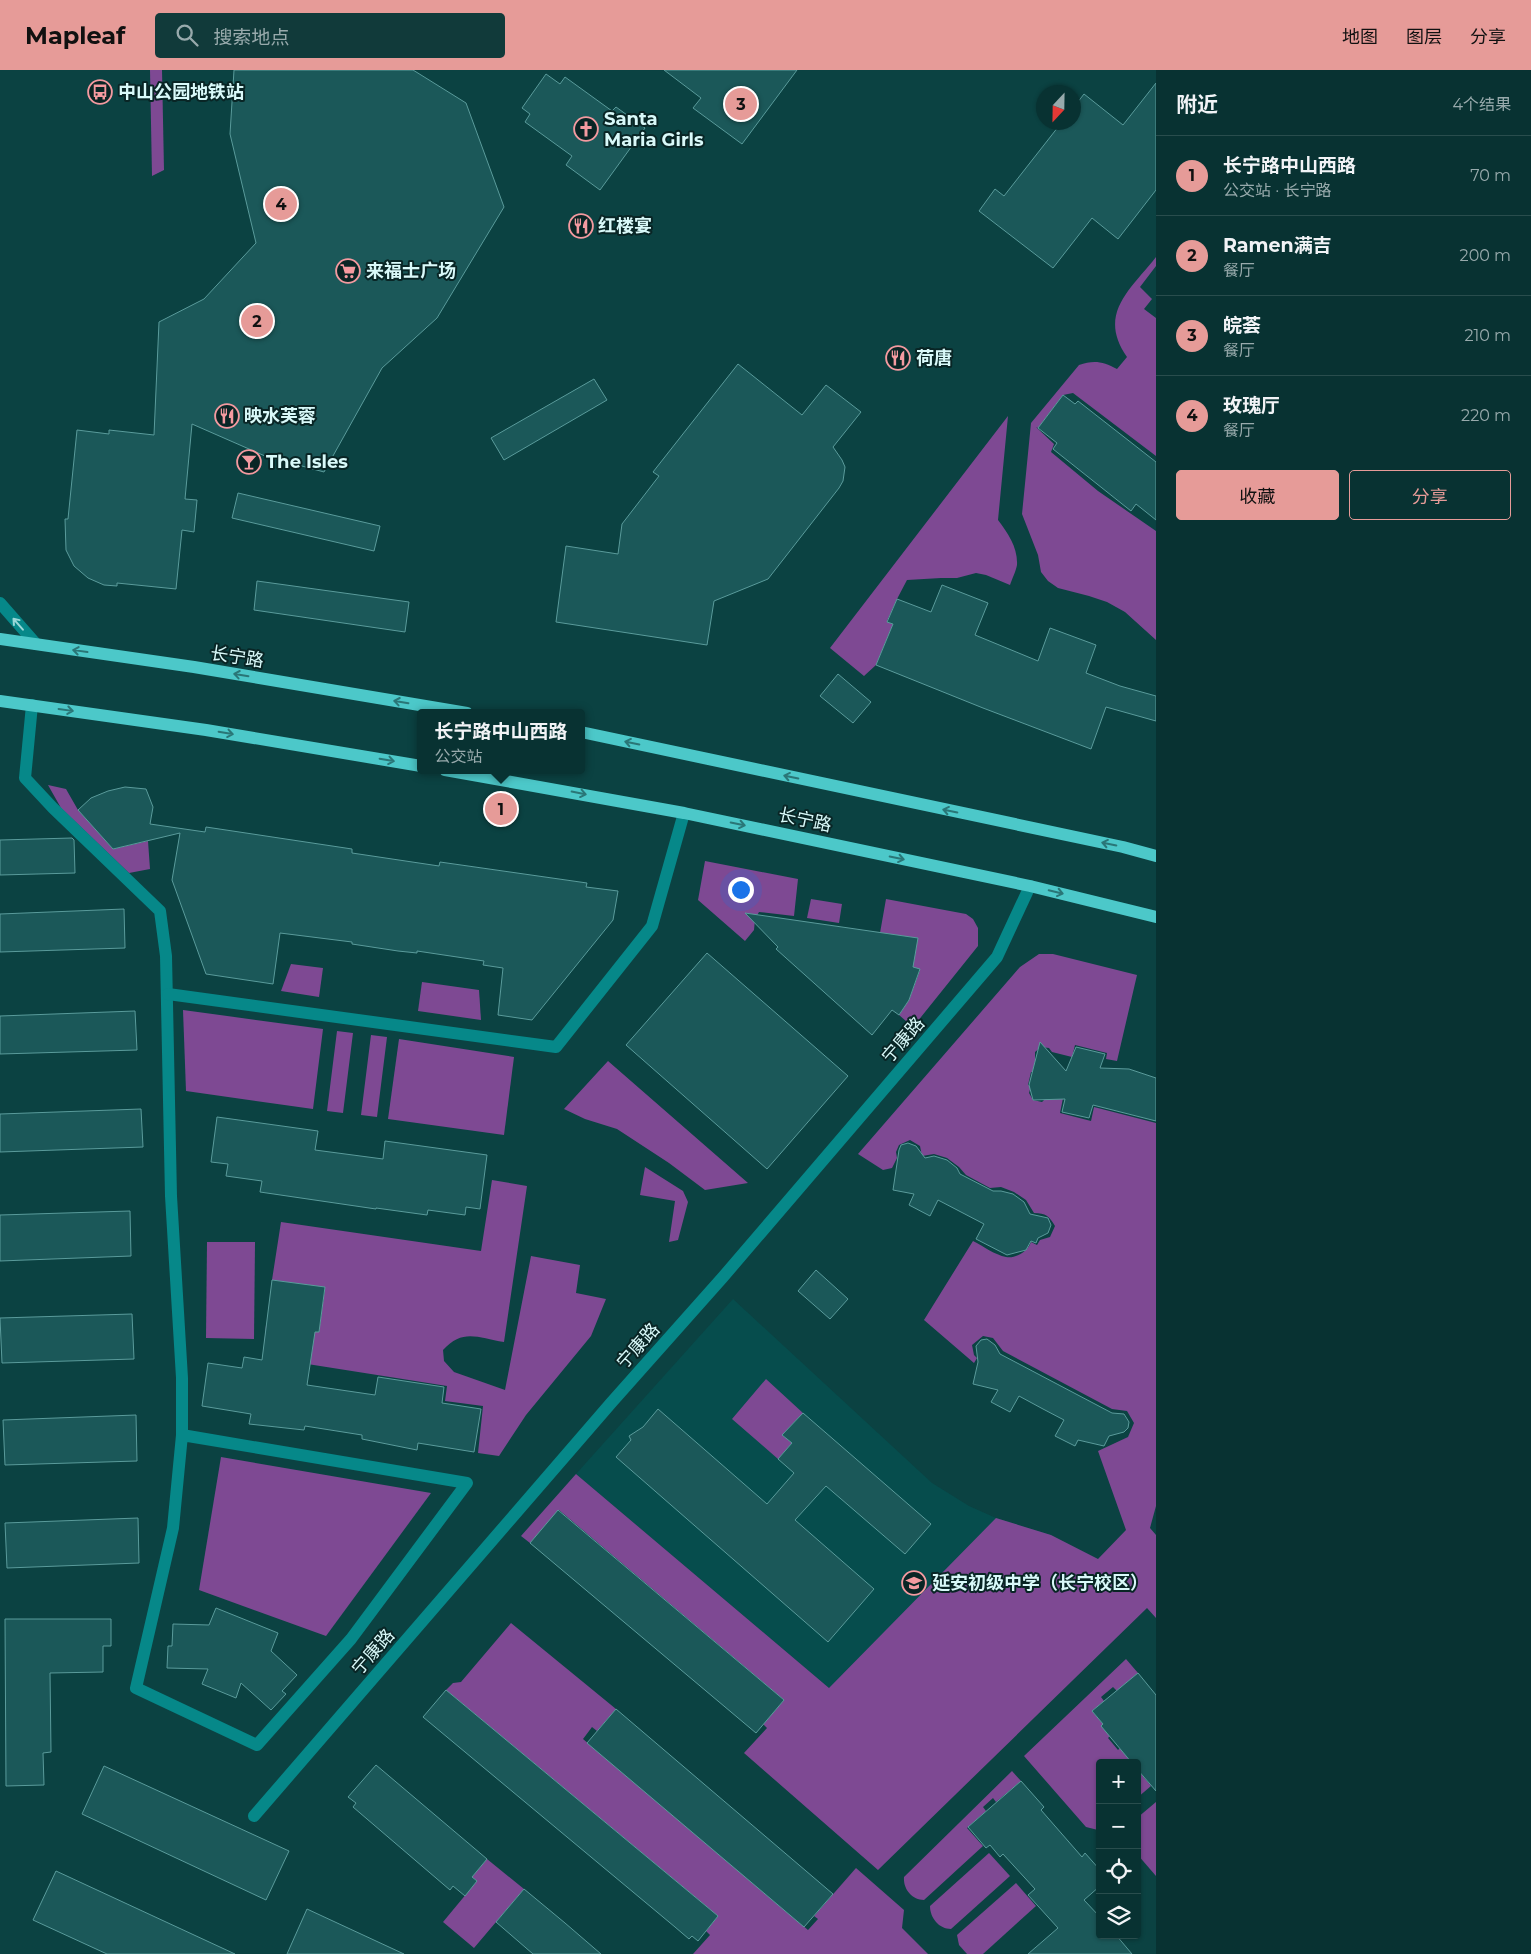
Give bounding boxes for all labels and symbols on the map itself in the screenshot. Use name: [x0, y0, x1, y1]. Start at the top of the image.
bus stop icon: 中山公园地铁站: [87, 79, 113, 105]
place label: 中山公园地铁站: [118, 81, 244, 103]
pin: 3: [725, 85, 757, 123]
north arrow: [1036, 85, 1081, 130]
place label: Santa Maria Girls: [604, 108, 704, 151]
church icon: Santa Maria Girls: [573, 116, 599, 142]
pin: 4: [265, 185, 297, 223]
restaurant icon: 红楼宴: [568, 213, 594, 239]
place label: 红楼宴: [598, 215, 652, 237]
supermarket icon: 来福士广场: [335, 258, 361, 284]
place label: 来福士广场: [366, 260, 456, 282]
pin: 2: [241, 302, 273, 340]
restaurant icon: 荷唐: [885, 345, 911, 371]
place label: 荷唐: [916, 347, 952, 369]
restaurant icon: 映水芙蓉: [214, 403, 240, 429]
place label: 映水芙蓉: [244, 405, 316, 427]
bar icon: The Isles: [236, 449, 262, 475]
place label: The Isles: [266, 451, 348, 473]
one-way arrow: [12, 617, 24, 630]
street label: 长宁路: [209, 642, 265, 672]
one-way arrow: [73, 646, 89, 656]
one-way arrow: [233, 670, 249, 680]
one-way arrow: [394, 696, 410, 706]
one-way arrow: [57, 705, 73, 715]
one-way arrow: [218, 729, 234, 739]
one-way arrow: [624, 738, 640, 747]
one-way arrow: [378, 756, 394, 766]
one-way arrow: [783, 772, 799, 781]
one-way arrow: [571, 788, 587, 798]
pin: 1: [485, 790, 517, 828]
street label: 长宁路: [776, 804, 834, 836]
one-way arrow: [942, 806, 958, 815]
one-way arrow: [730, 820, 746, 829]
one-way arrow: [1101, 839, 1117, 849]
one-way arrow: [889, 854, 905, 863]
your location: [728, 877, 754, 903]
one-way arrow: [1048, 888, 1064, 897]
street label: 宁康路: [877, 1012, 929, 1068]
street label: 宁康路: [612, 1319, 664, 1373]
school or university icon: 延安初级中学（长宁校区）: [901, 1570, 927, 1596]
place label: 延安初级中学（长宁校区）: [932, 1572, 1148, 1594]
street label: 宁康路: [347, 1624, 399, 1680]

